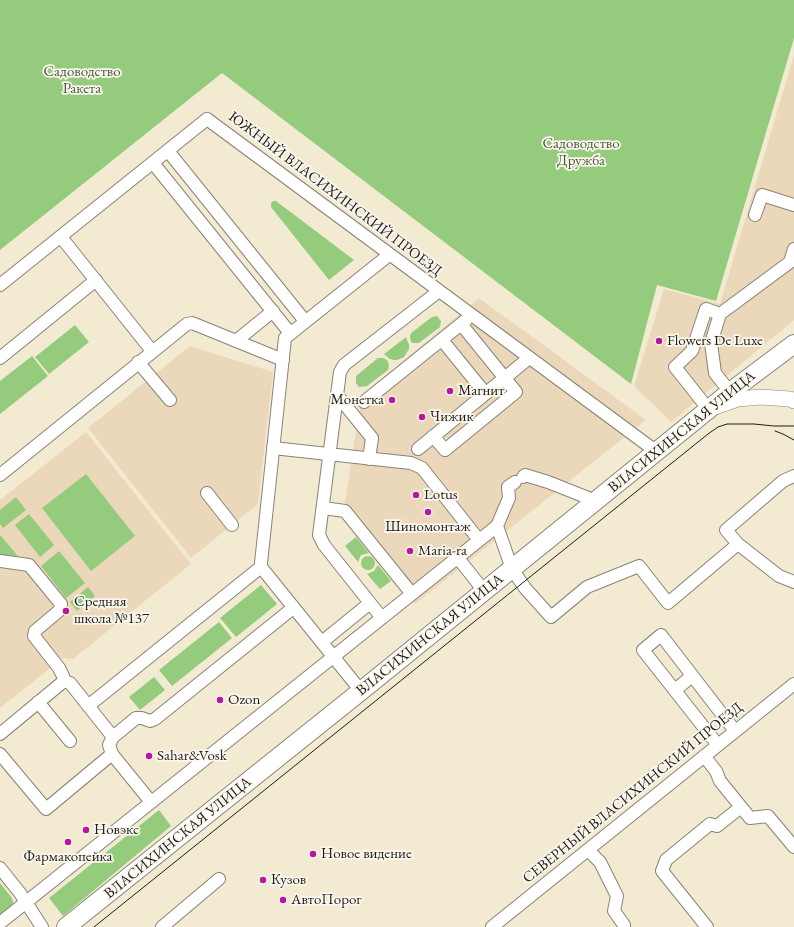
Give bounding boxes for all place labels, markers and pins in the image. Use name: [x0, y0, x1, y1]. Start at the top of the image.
place label: Flowers De Luxe: [667, 332, 763, 350]
marker: Flowers De Luxe: [654, 336, 664, 346]
place label: Магнит: [458, 382, 504, 400]
marker: Магнит: [445, 386, 455, 396]
place label: Монетка: [331, 391, 384, 409]
marker: Монетка: [387, 395, 397, 405]
place label: Чижик: [430, 408, 474, 426]
marker: Чижик: [417, 412, 427, 422]
place label: Lotus: [424, 486, 458, 504]
marker: Lotus: [411, 490, 421, 500]
marker: Шиномонтаж: [423, 507, 433, 517]
place label: Шиномонтаж: [385, 518, 471, 536]
place label: Maria-ra: [418, 542, 467, 560]
marker: Maria-ra: [405, 546, 415, 556]
place label: Средняя школа №137: [74, 593, 149, 628]
marker: Средняя школа №137: [61, 606, 71, 616]
place label: Ozon: [228, 691, 260, 709]
marker: Ozon: [215, 695, 225, 705]
place label: Sahar&Vosk: [157, 747, 227, 765]
marker: Sahar&Vosk: [144, 751, 154, 761]
place label: Новэкс: [94, 821, 139, 839]
marker: Новэкс: [81, 825, 91, 835]
marker: Фармакопейка: [63, 837, 73, 847]
place label: Новое видение: [321, 845, 412, 863]
place label: Фармакопейка: [24, 848, 112, 866]
marker: Новое видение: [308, 849, 318, 859]
place label: Кузов: [271, 871, 306, 889]
marker: Кузов: [258, 875, 268, 885]
place label: АвтоПорог: [291, 891, 362, 909]
marker: АвтоПорог: [278, 895, 288, 905]

